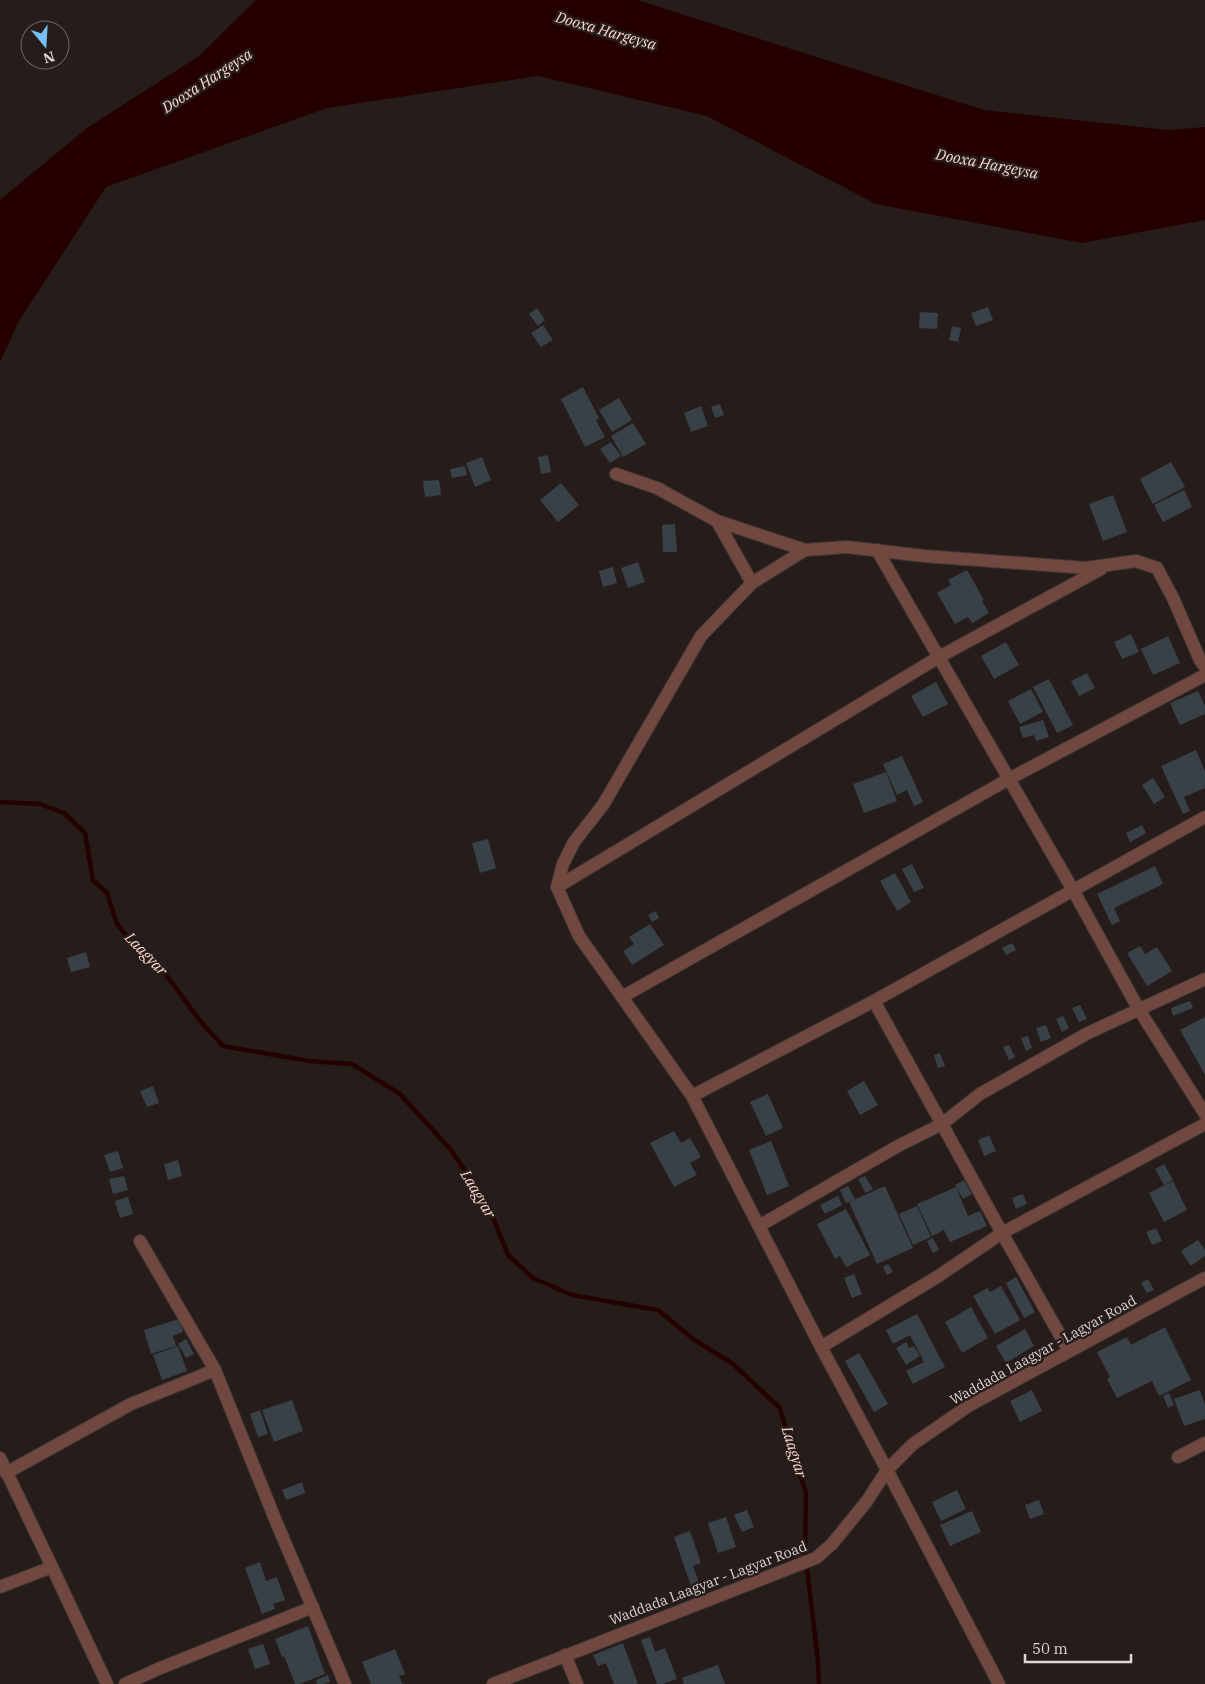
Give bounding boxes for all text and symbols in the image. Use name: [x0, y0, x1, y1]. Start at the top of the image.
water label: Dooxa Hargeysa: [553, 7, 659, 54]
north arrow: [20, 20, 70, 70]
water label: Dooxa Hargeysa: [157, 44, 256, 117]
text: N: [41, 47, 57, 68]
water label: Dooxa Hargeysa: [933, 144, 1041, 183]
water label: Laagyar: [120, 927, 172, 980]
water label: Laagyar: [456, 1165, 500, 1222]
street label: Waddada Laagyar - Lagyar Road: [947, 1291, 1140, 1409]
water label: Laagyar: [777, 1423, 811, 1480]
street label: Waddada Laagyar - Lagyar Road: [607, 1537, 810, 1629]
scale bar: [1025, 1632, 1131, 1664]
text: 50 m: [1032, 1639, 1068, 1658]

